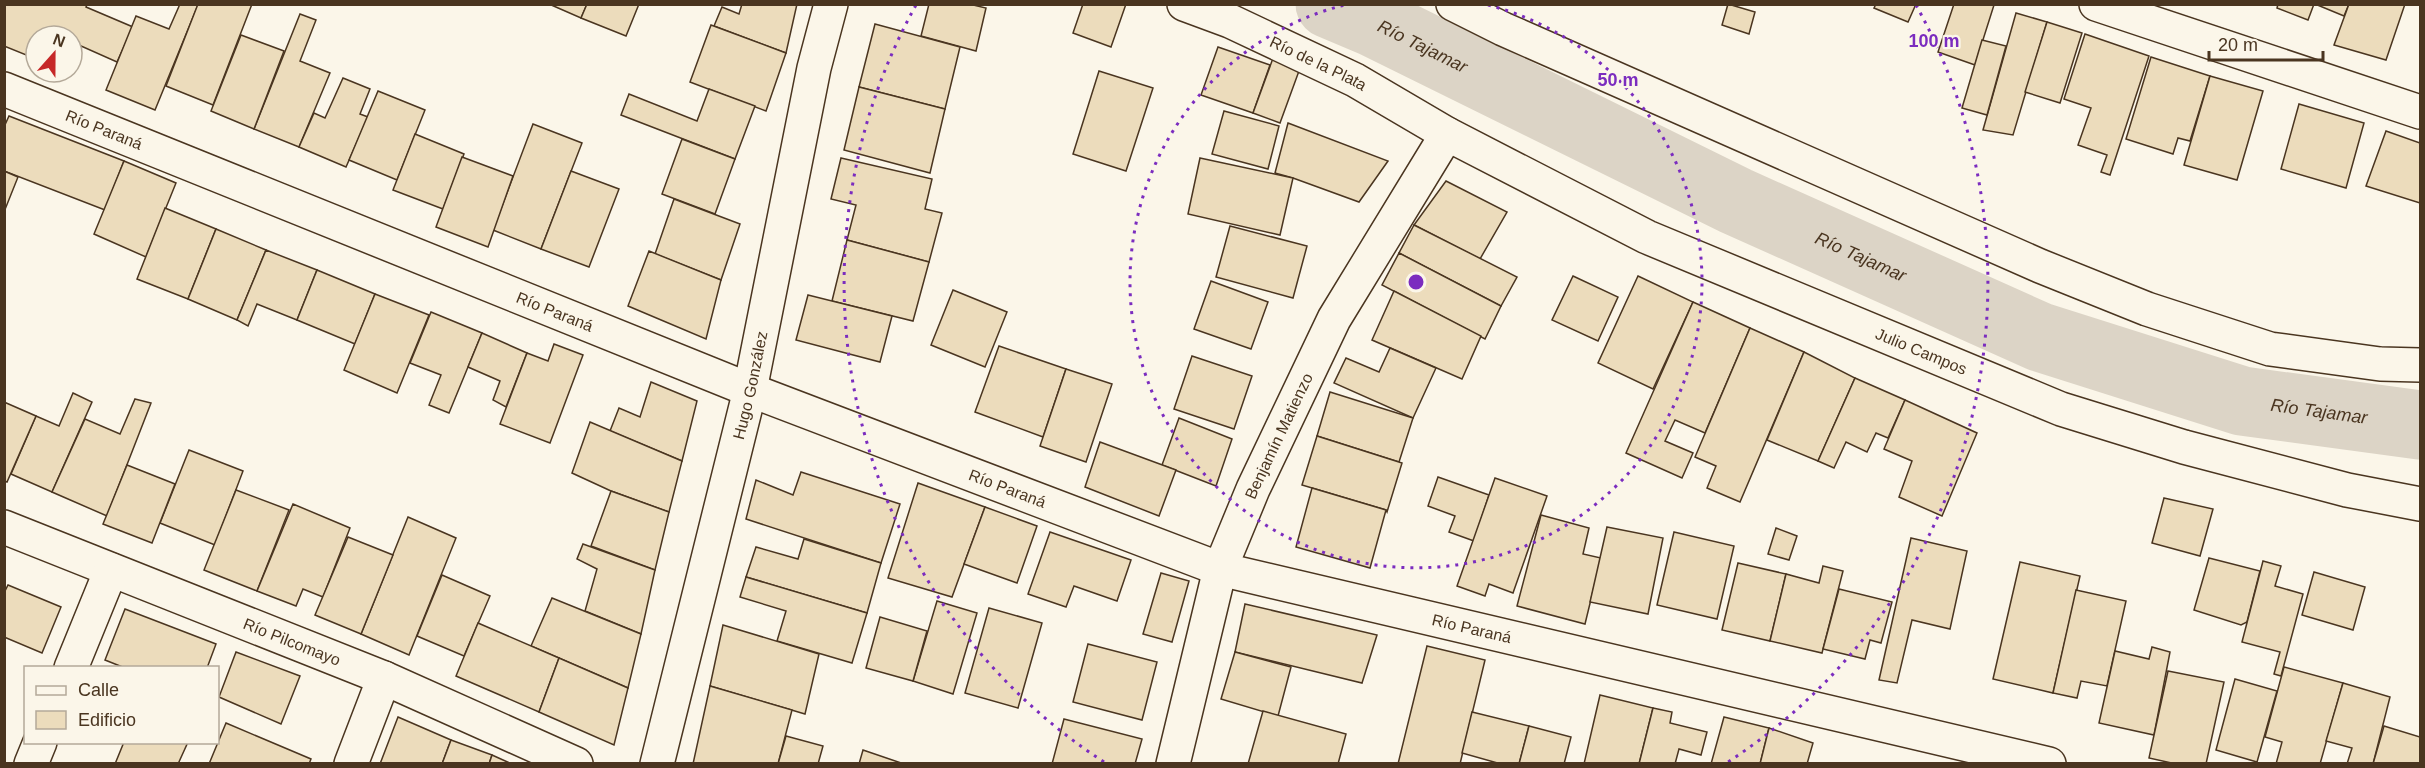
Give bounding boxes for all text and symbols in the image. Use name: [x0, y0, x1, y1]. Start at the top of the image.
water label: Río Tajamar: [1375, 16, 1472, 77]
north arrow: [24, 24, 84, 84]
scale bar: [2209, 24, 2323, 62]
text: N: [51, 30, 68, 50]
text: 100 m: [1908, 31, 1960, 51]
street label: Río de la Plata: [1267, 33, 1370, 94]
text: 20 m: [2218, 35, 2258, 55]
text: 50 m: [1597, 70, 1639, 90]
street label: Río Paraná: [63, 107, 145, 153]
water label: Río Tajamar: [1812, 228, 1910, 286]
centre of rings: [1406, 272, 1426, 292]
street label: Río Paraná: [514, 289, 595, 335]
street label: Julio Campos: [1873, 325, 1969, 378]
street label: Hugo González: [730, 330, 770, 441]
street label: Benjamín Matienzo: [1242, 370, 1316, 501]
water label: Río Tajamar: [2269, 395, 2370, 428]
street label: Río Paraná: [966, 466, 1048, 511]
street label: Río Paraná: [1430, 611, 1513, 646]
street label: Río Pilcomayo: [241, 615, 343, 669]
legend: [24, 666, 219, 744]
text: Calle: [78, 680, 119, 700]
text: Edificio: [78, 710, 136, 730]

